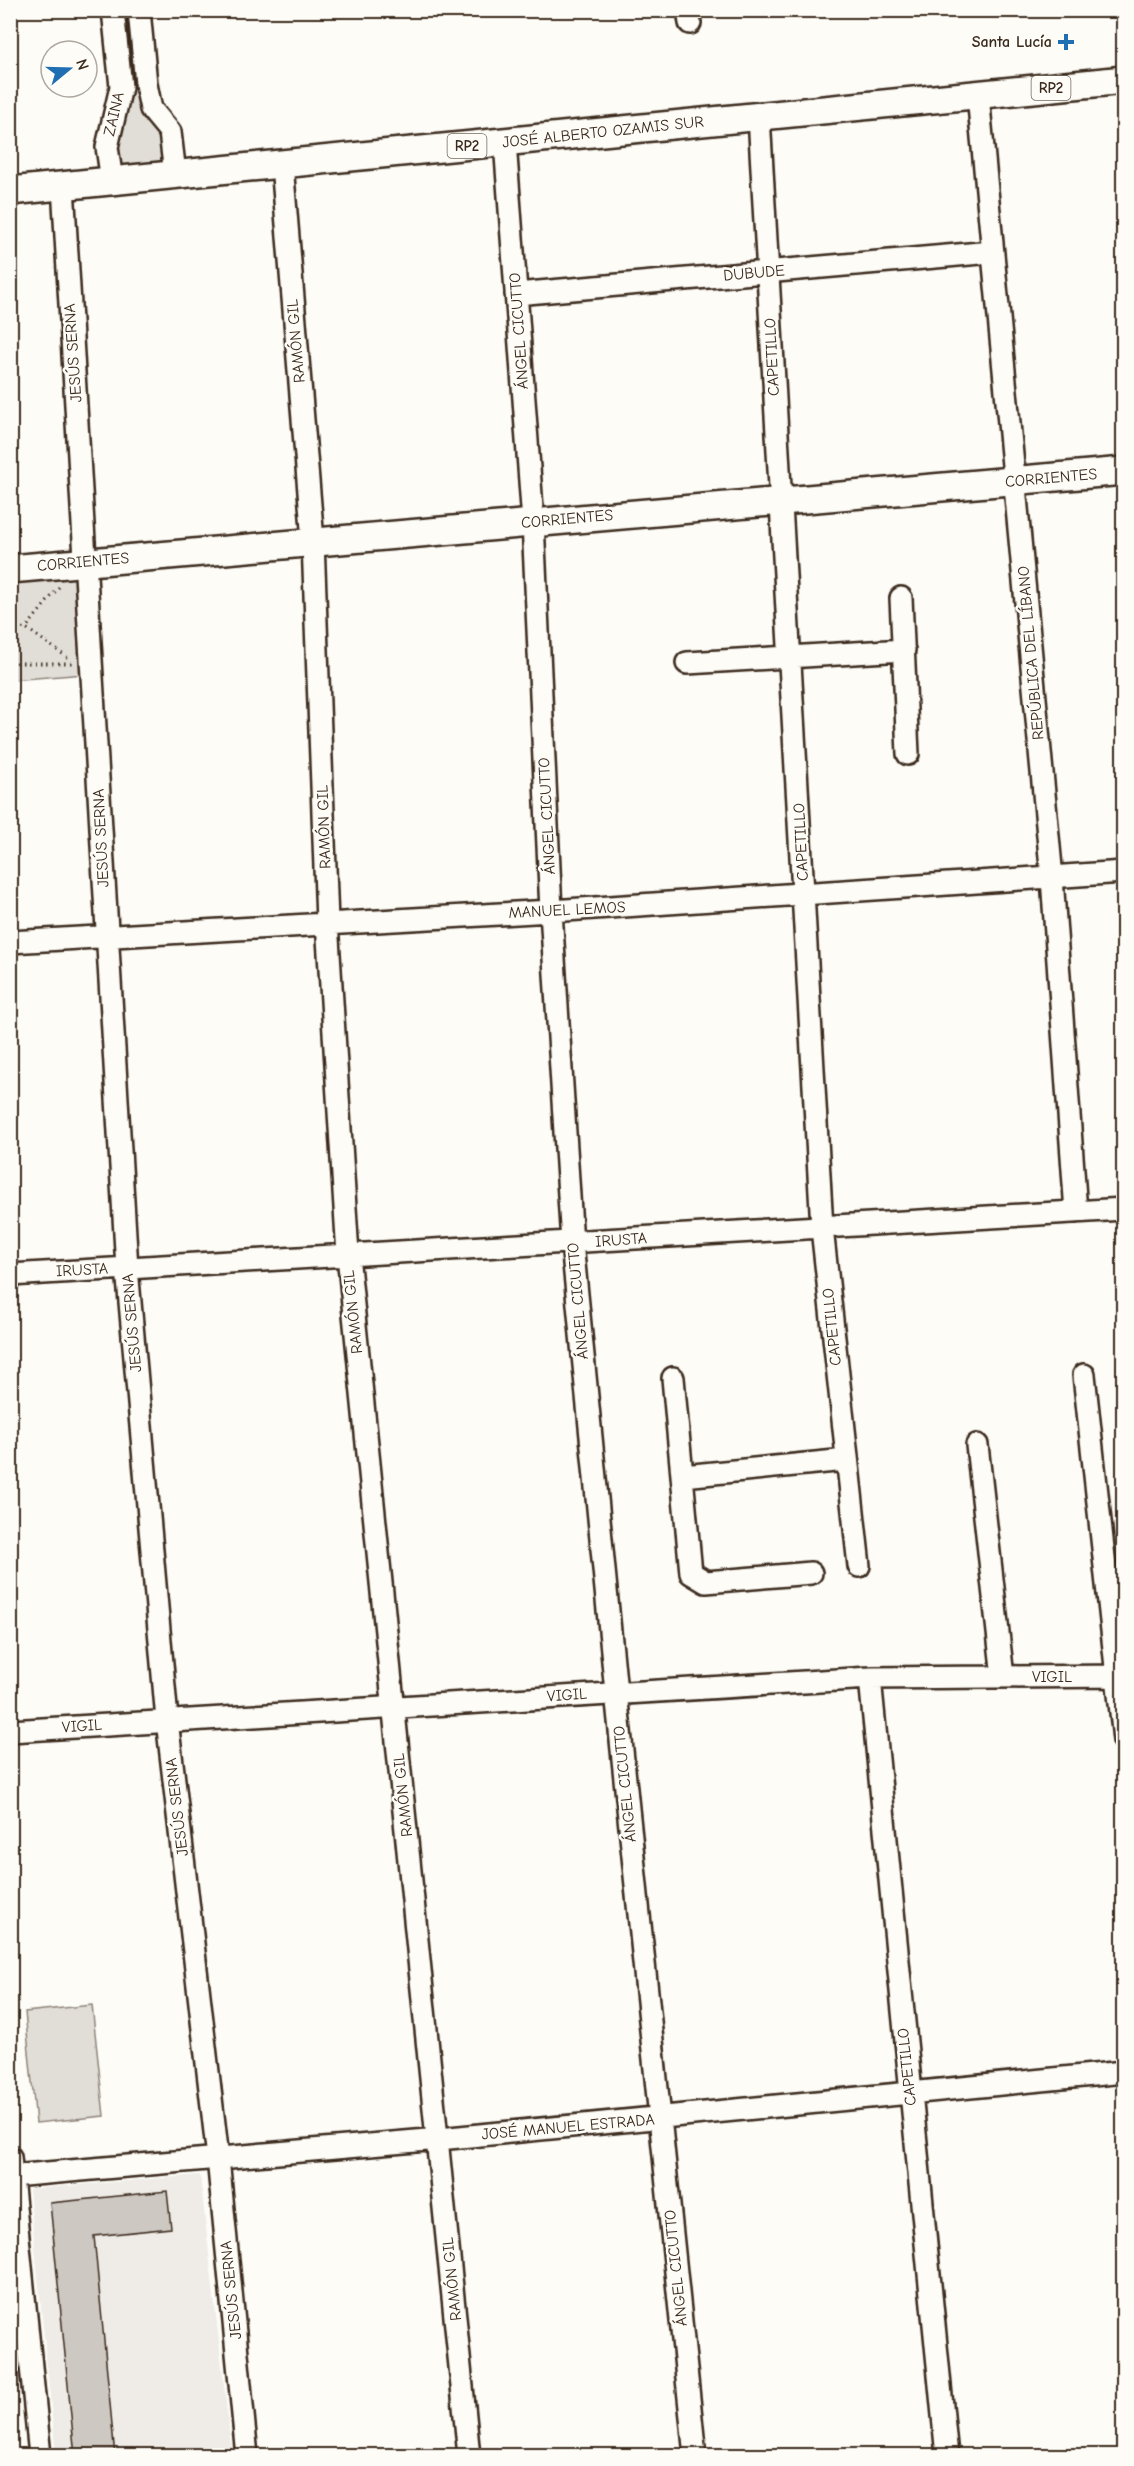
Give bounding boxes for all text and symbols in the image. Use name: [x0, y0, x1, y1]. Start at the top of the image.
place label: Santa Lucía: [972, 33, 1052, 51]
marker: Santa Lucía: [1057, 33, 1075, 51]
north arrow: [39, 39, 99, 99]
text: N: [72, 57, 92, 72]
road number: RP2: [1032, 76, 1070, 100]
street label: ZAINA: [100, 90, 128, 138]
street label: JOSÉ ALBERTO OZAMIS SUR: [501, 111, 705, 152]
road number: RP2: [448, 134, 486, 158]
street label: DUBUDE: [722, 261, 786, 285]
street label: ÁNGEL CICUTTO: [505, 272, 532, 390]
street label: RAMÓN GIL: [282, 298, 309, 384]
street label: JESÚS SERNA: [60, 303, 85, 403]
street label: CAPETILLO: [761, 318, 783, 396]
street label: CORRIENTES: [1004, 465, 1098, 491]
street label: CORRIENTES: [520, 506, 614, 532]
street label: CORRIENTES: [36, 549, 130, 575]
street label: REPÚBLICA DEL LÍBANO: [1013, 565, 1048, 741]
street label: ÁNGEL CICUTTO: [534, 757, 559, 875]
street label: RAMÓN GIL: [313, 785, 334, 869]
street label: JESÚS SERNA: [88, 788, 113, 888]
street label: CAPETILLO: [790, 803, 812, 881]
street label: MANUEL LEMOS: [508, 898, 626, 922]
street label: IRUSTA: [594, 1229, 648, 1251]
street label: ÁNGEL CICUTTO: [563, 1242, 592, 1360]
street label: IRUSTA: [56, 1260, 108, 1280]
street label: RAMÓN GIL: [339, 1269, 366, 1355]
street label: JESÚS SERNA: [118, 1273, 145, 1373]
street label: CAPETILLO: [819, 1287, 845, 1367]
street label: VIGIL: [1032, 1668, 1072, 1686]
street label: VIGIL: [546, 1685, 588, 1705]
street label: VIGIL: [61, 1716, 103, 1736]
street label: ÁNGEL CICUTTO: [609, 1725, 640, 1843]
street label: RAMÓN GIL: [389, 1752, 416, 1838]
street label: JESÚS SERNA: [161, 1757, 192, 1857]
street label: CAPETILLO: [894, 2027, 920, 2107]
street label: JOSÉ MANUEL ESTRADA: [481, 2109, 655, 2144]
street label: ÁNGEL CICUTTO: [660, 2209, 691, 2327]
street label: RAMÓN GIL: [438, 2236, 465, 2322]
street label: JESÚS SERNA: [216, 2240, 245, 2340]

